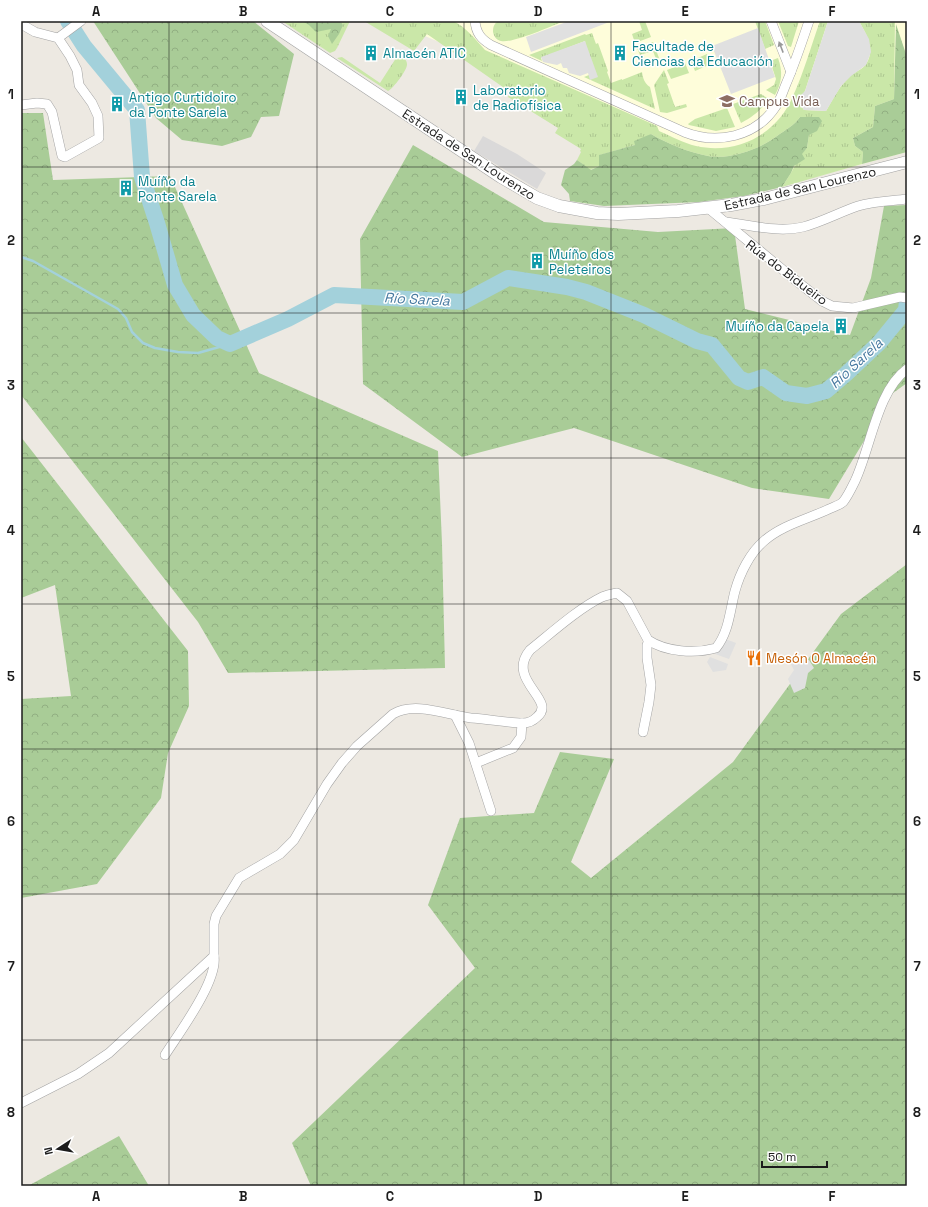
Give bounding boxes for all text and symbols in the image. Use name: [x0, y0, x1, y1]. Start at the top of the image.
text: A: [92, 3, 101, 20]
text: B: [239, 3, 248, 20]
text: C: [386, 3, 394, 20]
text: D: [534, 3, 543, 20]
text: E: [681, 3, 689, 20]
text: F: [829, 3, 836, 20]
place label: Facultade de Ciencias da Educación: [632, 38, 773, 70]
one-way arrow: [778, 40, 784, 52]
building icon: Almacén ATIC: [362, 44, 380, 62]
building icon: Facultade de Ciencias da Educación: [611, 44, 629, 62]
place label: Almacén ATIC: [383, 45, 466, 62]
place label: Laboratorio de Radiofísica: [473, 82, 562, 114]
text: 1: [8, 86, 14, 103]
text: 1: [914, 86, 920, 103]
building icon: Laboratorio de Radiofísica: [452, 88, 470, 106]
place label: Antigo Curtidoiro da Ponte Sarela: [129, 89, 237, 121]
school or university icon: Campus Vida: [718, 92, 736, 110]
place label: Campus Vida: [739, 93, 820, 110]
building icon: Antigo Curtidoiro da Ponte Sarela: [108, 95, 126, 113]
street label: Estrada de San Lourenzo: [399, 105, 538, 204]
street label: Estrada de San Lourenzo: [723, 163, 878, 214]
place label: Muíño da Ponte Sarela: [138, 173, 217, 205]
building icon: Muíño da Ponte Sarela: [117, 179, 135, 197]
text: 2: [7, 232, 15, 249]
text: 2: [913, 232, 921, 249]
street label: Rúa do Bidueiro: [742, 236, 831, 309]
place label: Muíño dos Peleteiros: [549, 246, 614, 278]
building icon: Muíño dos Peleteiros: [528, 252, 546, 270]
water label: Río Sarela: [384, 288, 451, 310]
building icon: Muíño da Capela: [832, 317, 850, 335]
place label: Muíño da Capela: [726, 318, 830, 335]
water label: Río Sarela: [826, 333, 887, 392]
text: 3: [7, 377, 15, 394]
text: 3: [913, 377, 921, 394]
text: 4: [7, 522, 15, 539]
text: 4: [913, 522, 921, 539]
restaurant icon: Mesón O Almacén: [745, 649, 763, 667]
place label: Mesón O Almacén: [766, 650, 876, 667]
text: 5: [7, 668, 15, 685]
text: 5: [913, 668, 921, 685]
text: 6: [7, 813, 15, 830]
text: 6: [913, 813, 921, 830]
text: 7: [7, 958, 15, 975]
text: 7: [913, 958, 921, 975]
text: 8: [7, 1104, 15, 1121]
text: 8: [913, 1104, 921, 1121]
north arrow: [38, 1129, 78, 1169]
scale bar: [762, 1143, 827, 1169]
text: N: [41, 1146, 56, 1156]
text: 50 m: [768, 1149, 796, 1165]
text: A: [92, 1188, 101, 1205]
text: B: [239, 1188, 248, 1205]
text: C: [386, 1188, 394, 1205]
text: D: [534, 1188, 543, 1205]
text: E: [681, 1188, 689, 1205]
text: F: [829, 1188, 836, 1205]

